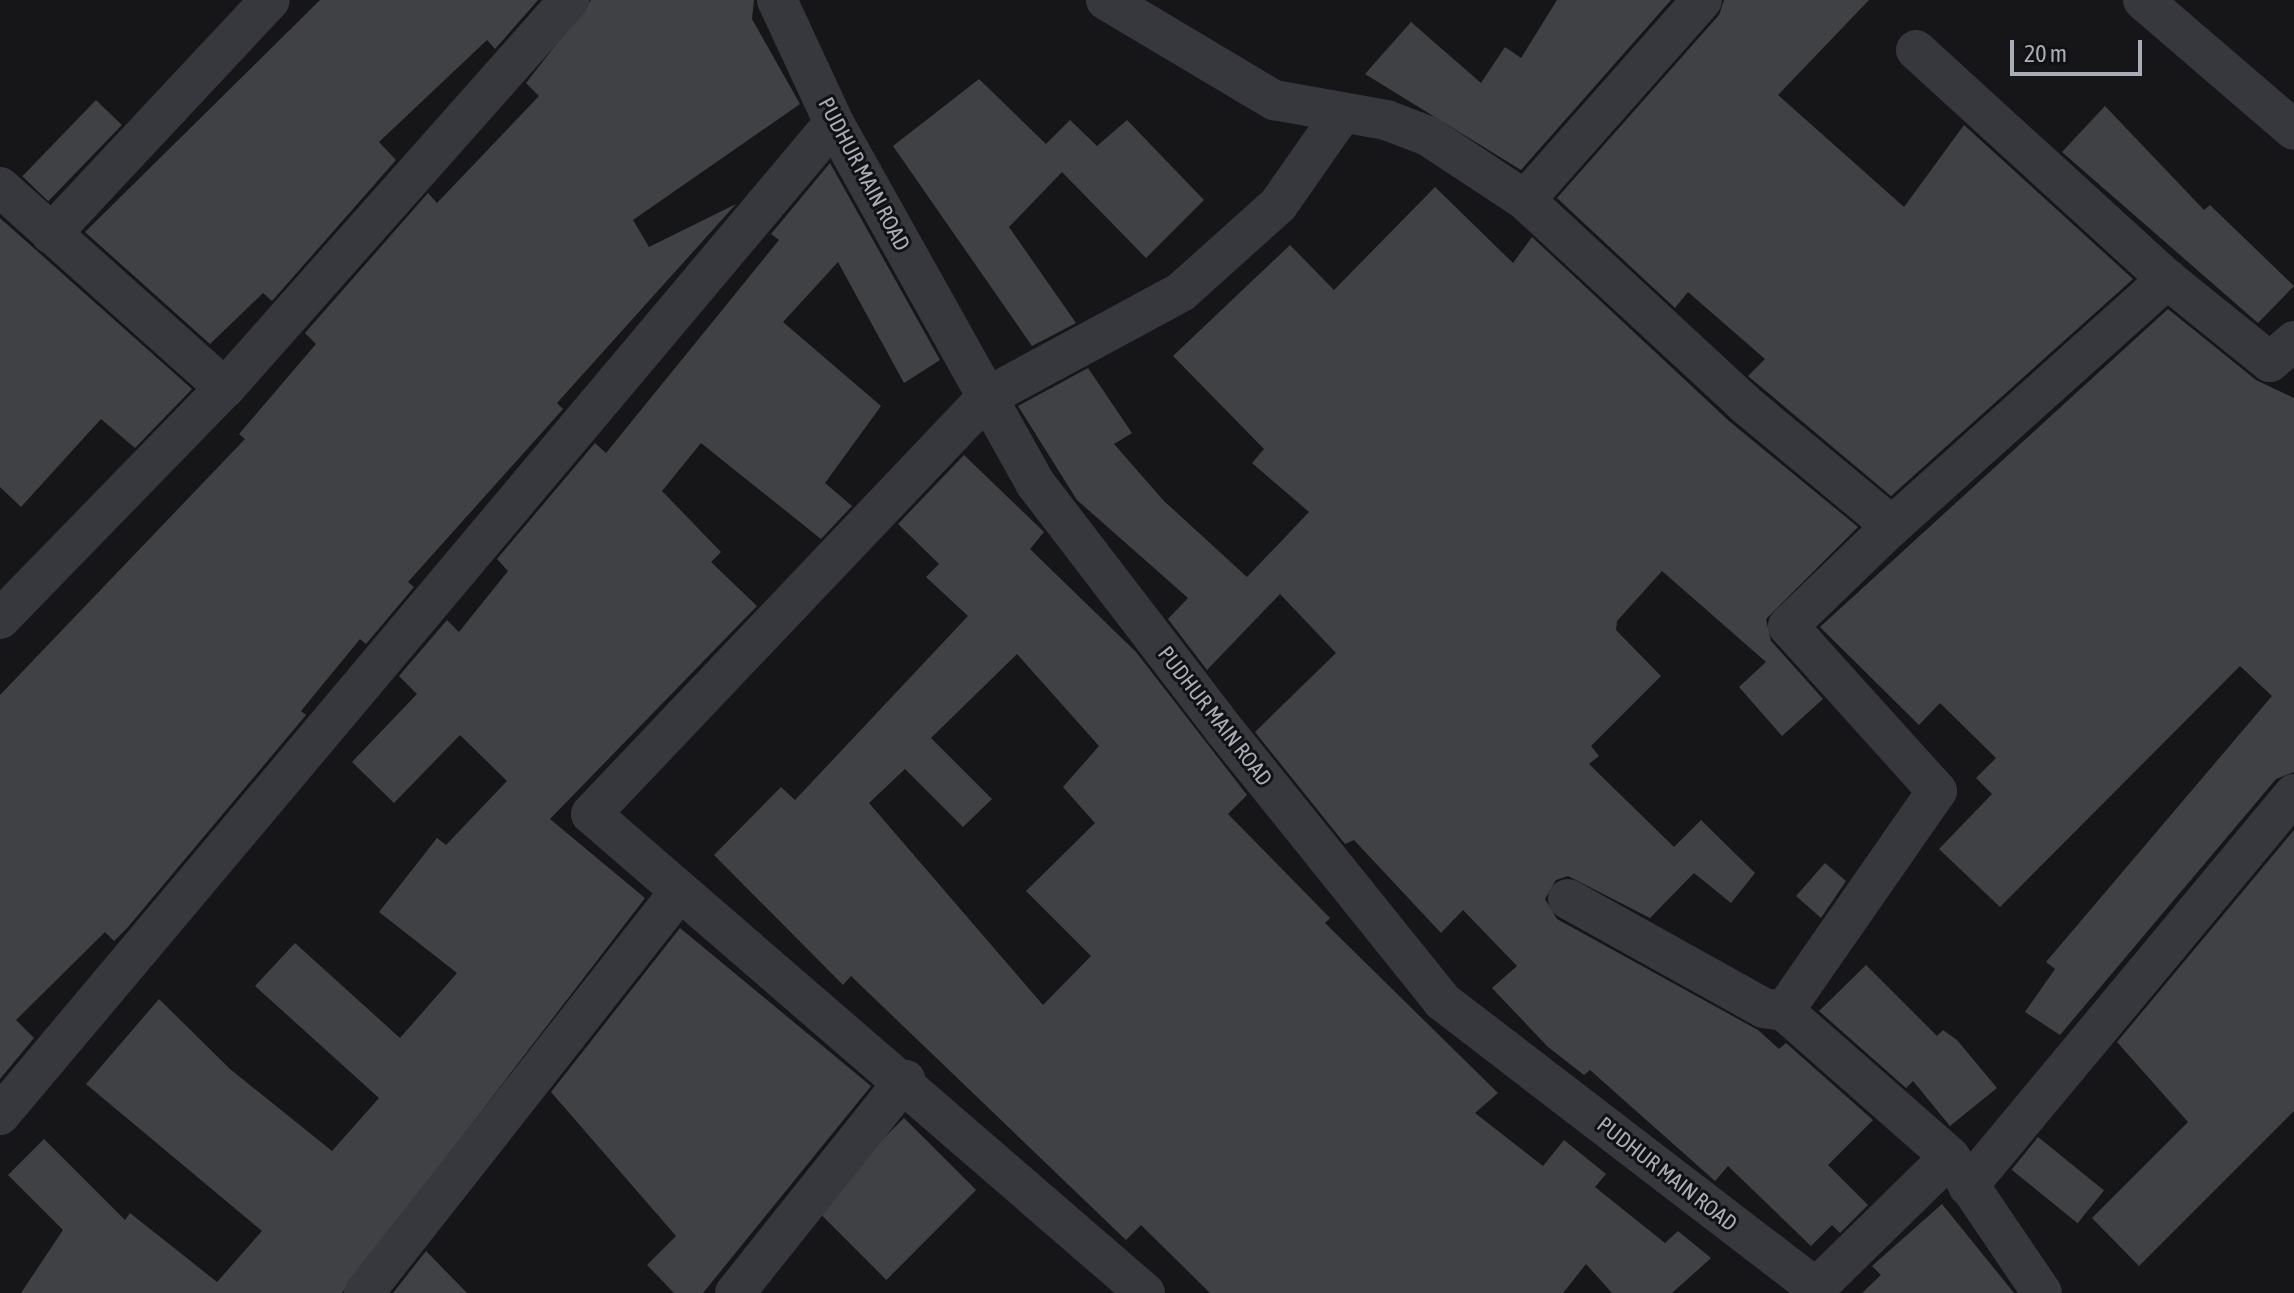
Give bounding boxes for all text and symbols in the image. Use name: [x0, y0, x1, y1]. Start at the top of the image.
scale bar: [2014, 24, 2146, 74]
text: 20 m: [2024, 40, 2067, 67]
street label: PUDHUR MAIN ROAD: [813, 93, 915, 255]
street label: PUDHUR MAIN ROAD: [1152, 641, 1278, 791]
street label: PUDHUR MAIN ROAD: [1592, 1111, 1742, 1237]

